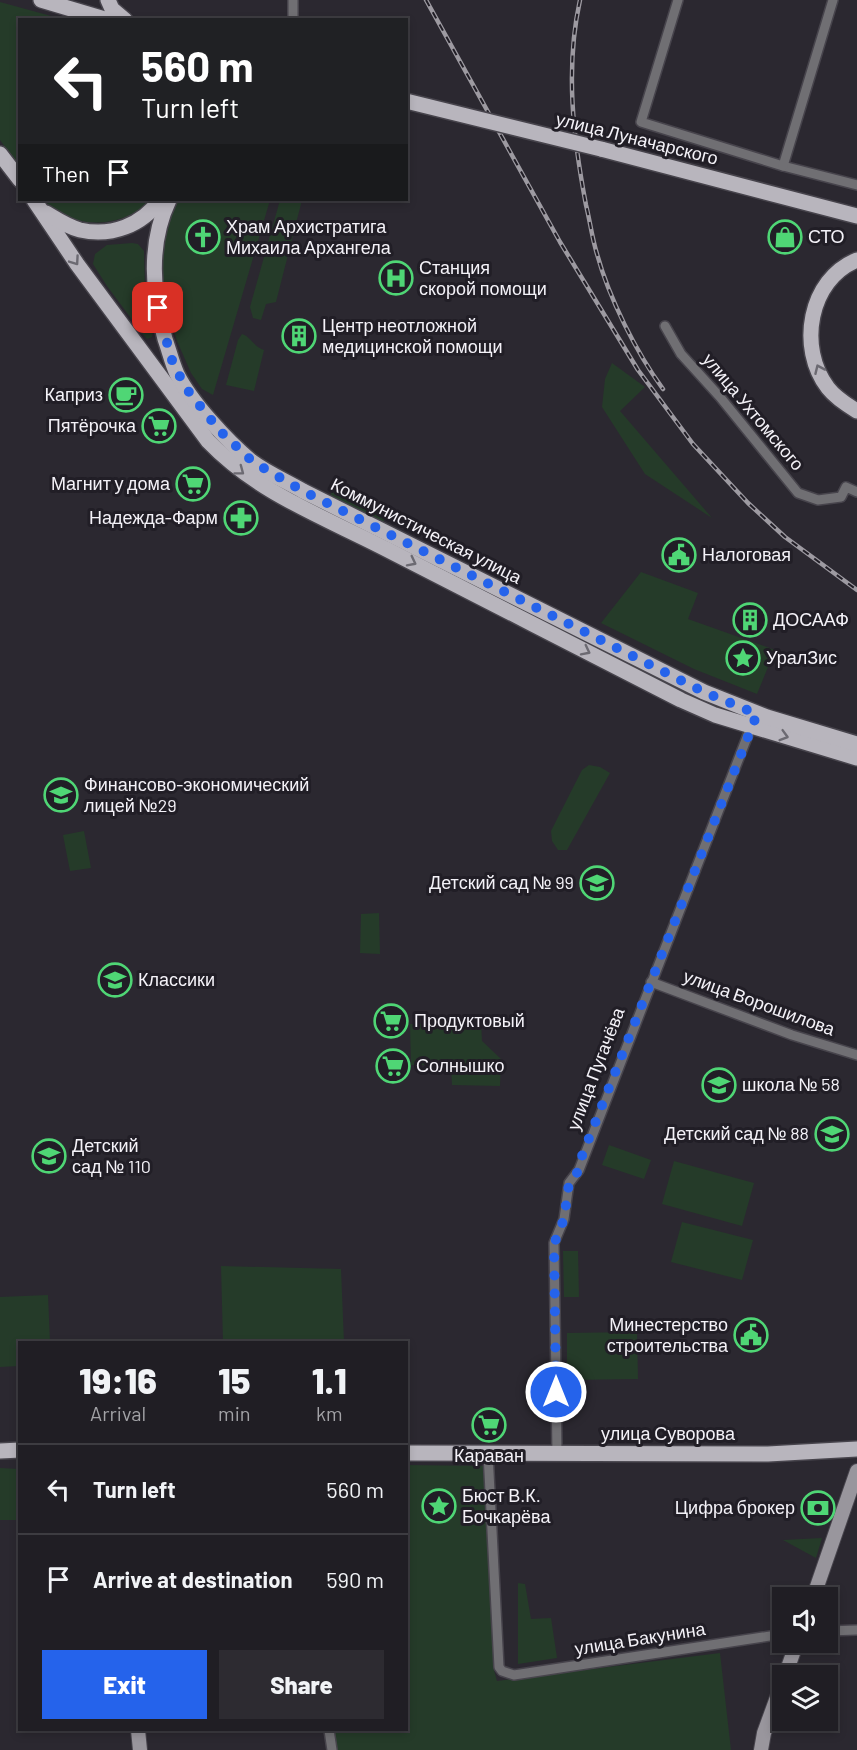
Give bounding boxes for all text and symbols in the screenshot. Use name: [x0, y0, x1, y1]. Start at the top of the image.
text: 560 m: [141, 40, 254, 90]
icon: left: [42, 42, 120, 120]
text: Turn left: [141, 91, 239, 123]
street label: улица Луначарского: [554, 107, 721, 169]
icon: arrive: [102, 156, 135, 189]
text: Then: [42, 160, 90, 186]
place label: Храм Архистратига Михаила Архангела: [226, 215, 392, 258]
church icon: Храм Архистратига Михаила Архангела: [185, 219, 221, 255]
shop icon: СТО: [767, 219, 803, 255]
place label: СТО: [808, 225, 845, 247]
one-way arrow: [68, 254, 79, 265]
place label: Станция скорой помощи: [419, 256, 547, 299]
hospital icon: Станция скорой помощи: [378, 260, 414, 296]
pin: [132, 282, 183, 333]
icon: arrive: [141, 291, 174, 324]
place label: Центр неотложной медицинской помощи: [322, 314, 503, 357]
building icon: Центр неотложной медицинской помощи: [281, 318, 317, 354]
street label: улица Ухтомского: [698, 348, 809, 474]
one-way arrow: [814, 364, 826, 375]
cafe icon: Каприз: [108, 377, 144, 413]
place label: Каприз: [44, 383, 103, 405]
supermarket icon: Пятёрочка: [141, 408, 177, 444]
place label: Пятёрочка: [48, 414, 137, 436]
one-way arrow: [234, 464, 245, 475]
supermarket icon: Магнит у дома: [175, 466, 211, 502]
place label: Магнит у дома: [51, 472, 171, 494]
street label: Коммунистическая улица: [327, 472, 526, 588]
pharmacy icon: Надежда-Фарм: [223, 500, 259, 536]
place label: Надежда-Фарм: [89, 506, 218, 528]
public building icon: Налоговая: [661, 537, 697, 573]
place label: Налоговая: [702, 543, 791, 565]
one-way arrow: [406, 555, 417, 567]
building icon: ДОСААФ: [732, 602, 768, 638]
place label: ДОСААФ: [773, 608, 849, 630]
place icon: УралЗис: [725, 640, 761, 676]
one-way arrow: [580, 644, 591, 656]
place label: УралЗис: [766, 646, 837, 668]
one-way arrow: [778, 729, 789, 741]
place label: Финансово-экономический лицей №29: [84, 773, 309, 816]
school or university icon: Финансово-экономический лицей №29: [43, 777, 79, 813]
school or university icon: Детский сад № 99: [579, 865, 615, 901]
place label: Детский сад № 99: [429, 871, 574, 893]
school or university icon: Классики: [97, 962, 133, 998]
street label: улица Ворошилова: [681, 964, 839, 1040]
place label: Классики: [138, 968, 215, 990]
supermarket icon: Продуктовый: [373, 1003, 409, 1039]
street label: улица Пугачёва: [562, 1003, 629, 1133]
place label: Продуктовый: [414, 1009, 525, 1031]
supermarket icon: Солнышко: [375, 1048, 411, 1084]
place label: Солнышко: [416, 1054, 505, 1076]
school or university icon: школа № 58: [701, 1067, 737, 1103]
place label: школа № 58: [742, 1073, 840, 1095]
school or university icon: Детский сад № 88: [814, 1116, 850, 1152]
place label: Детский сад № 88: [664, 1122, 809, 1144]
place label: Детский сад № 110: [72, 1134, 151, 1177]
school or university icon: Детский сад № 110: [31, 1138, 67, 1174]
place label: Минестерство строительства: [607, 1313, 729, 1356]
public building icon: Минестерство строительства: [733, 1317, 769, 1353]
text: 19:16: [79, 1358, 157, 1401]
text: 15: [218, 1358, 251, 1401]
text: 1.1: [312, 1358, 347, 1401]
position arrow: [524, 1360, 588, 1424]
text: Arrival: [90, 1401, 146, 1425]
text: min: [218, 1401, 251, 1425]
text: km: [316, 1401, 343, 1425]
supermarket icon: Караван: [471, 1407, 507, 1443]
street label: улица Суворова: [601, 1422, 736, 1444]
place label: Караван: [454, 1444, 524, 1466]
icon: left: [42, 1473, 75, 1506]
text: Turn left: [93, 1476, 176, 1502]
text: 560 m: [326, 1476, 384, 1502]
place label: Бюст В.К. Бочкарёва: [462, 1484, 551, 1527]
place icon: Бюст В.К. Бочкарёва: [421, 1488, 457, 1524]
bank icon: Цифра брокер: [800, 1490, 836, 1526]
place label: Цифра брокер: [675, 1496, 795, 1518]
icon: arrive: [42, 1563, 75, 1596]
text: Arrive at destination: [93, 1566, 292, 1592]
text: 590 m: [326, 1566, 384, 1592]
map controls: [772, 1587, 838, 1731]
button: sound: [772, 1587, 838, 1653]
street label: улица Бакунина: [573, 1617, 708, 1659]
button: Exit: [42, 1650, 207, 1719]
button: Share: [219, 1650, 384, 1719]
button: layers: [772, 1665, 838, 1731]

